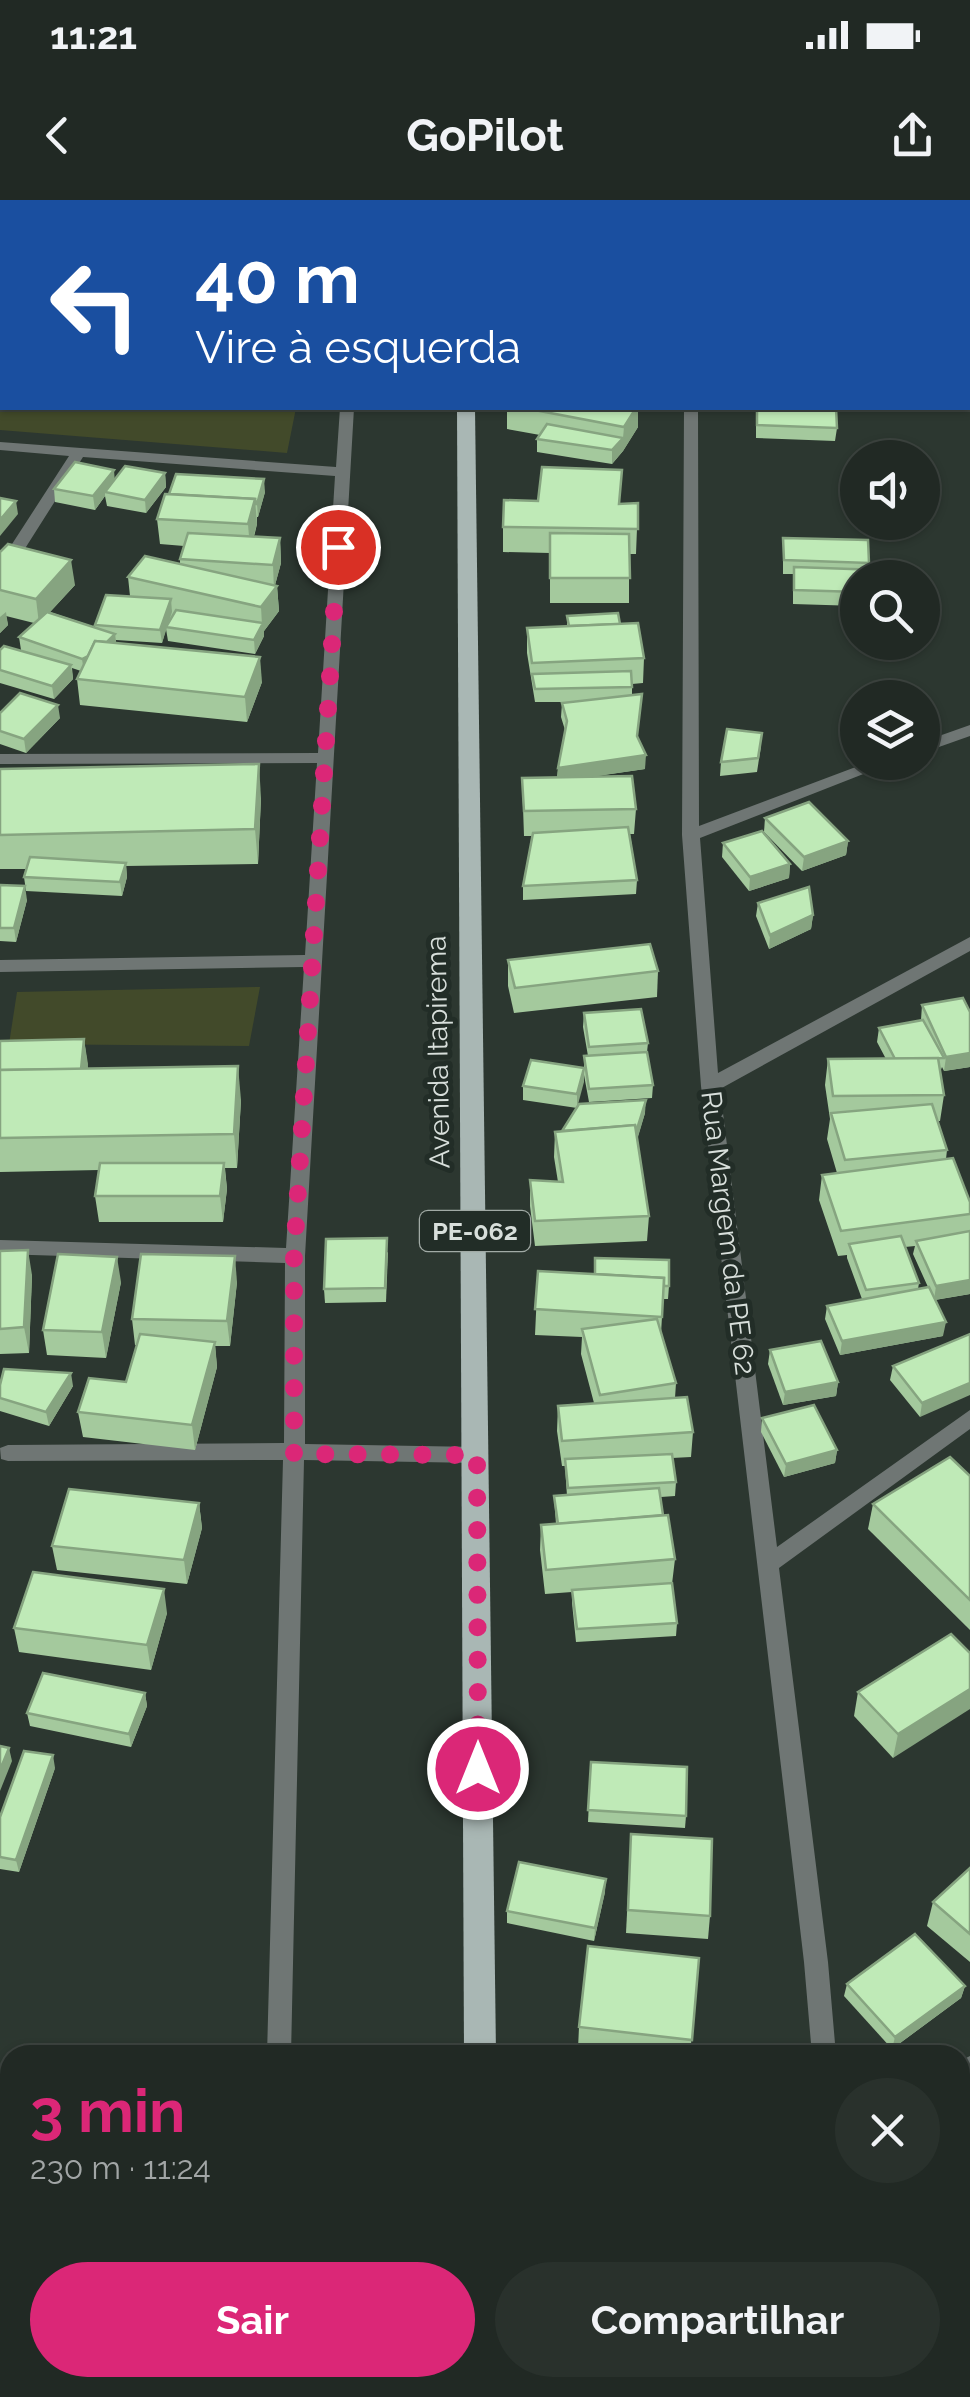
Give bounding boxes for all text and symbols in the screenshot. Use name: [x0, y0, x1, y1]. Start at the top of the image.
text: 11:21: [50, 13, 137, 58]
icon: back: [30, 108, 85, 163]
icon: share: [885, 108, 940, 163]
text: GoPilot: [406, 109, 564, 162]
text: 40 m: [195, 237, 360, 319]
icon: left: [30, 240, 160, 370]
text: Vire à esquerda: [195, 321, 521, 374]
map controls: [840, 440, 940, 780]
button: sound: [840, 440, 940, 540]
pin: [296, 505, 381, 590]
icon: arrive: [311, 520, 366, 575]
button: search: [840, 560, 940, 660]
button: layers: [840, 680, 940, 780]
street label: Avenida Itapirema: [419, 935, 457, 1169]
street label: Rua Margem da PE 62: [694, 1089, 762, 1377]
road number: PE-062: [420, 1211, 530, 1251]
position arrow: [426, 1717, 530, 1821]
text: 3 min: [30, 2076, 185, 2146]
button: close: [835, 2078, 940, 2183]
text: 230 m · 11:24: [30, 2149, 211, 2186]
button: Sair: [30, 2262, 475, 2377]
button: Compartilhar: [495, 2262, 940, 2377]

